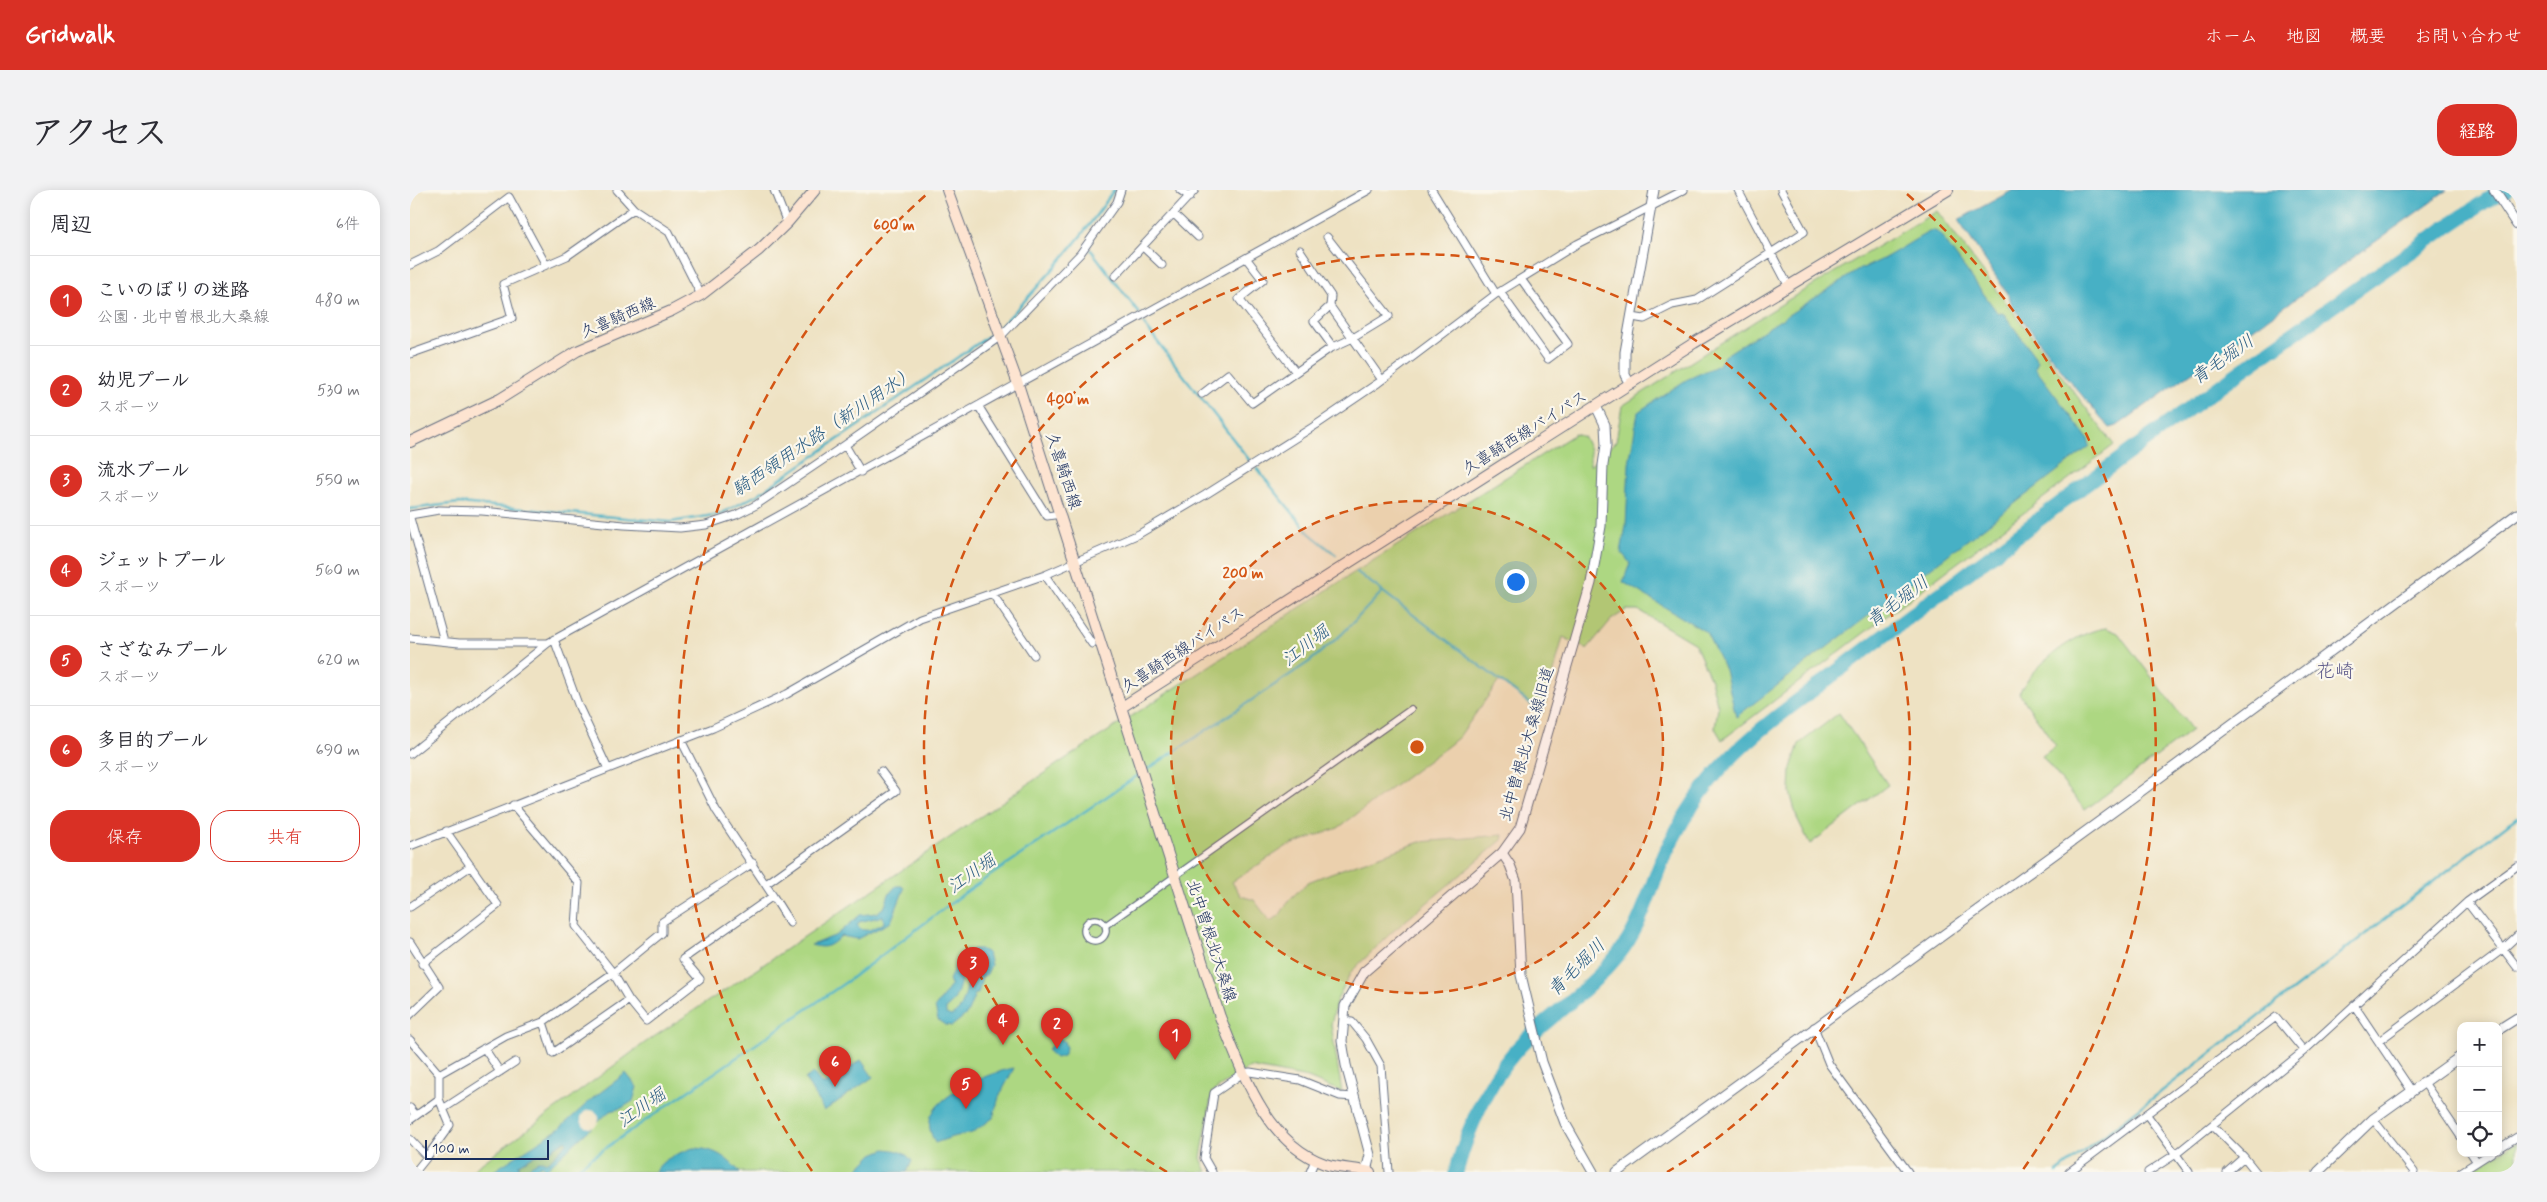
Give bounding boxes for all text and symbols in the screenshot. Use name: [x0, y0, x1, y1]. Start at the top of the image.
text: Gridwalk: [25, 20, 115, 51]
text: ホーム: [2205, 25, 2258, 49]
text: 地図: [2286, 25, 2322, 49]
text: 概要: [2350, 25, 2386, 49]
text: お問い合わせ: [2414, 25, 2522, 49]
button: 経路: [2437, 104, 2517, 156]
text: アクセス: [30, 111, 168, 157]
text: 周辺: [50, 211, 92, 239]
text: 6件: [336, 214, 360, 235]
text: 600 m: [873, 216, 915, 236]
text: こいのぼりの迷路: [97, 278, 249, 303]
text: 1: [62, 290, 70, 311]
text: 480 m: [315, 290, 360, 311]
street label: 久喜騎西線: [577, 293, 659, 343]
text: 公園 · 北中曽根北大桑線: [97, 307, 269, 328]
water label: 青毛堀川: [2187, 330, 2259, 390]
water label: 騎西領用水路（新川用水）: [728, 362, 920, 502]
text: 幼児プール: [97, 368, 190, 393]
text: 2: [62, 380, 70, 401]
text: 530 m: [317, 380, 360, 401]
street label: 久喜騎西線バイパス: [1459, 386, 1591, 480]
text: 400 m: [1047, 390, 1089, 410]
text: スポーツ: [97, 397, 161, 418]
street label: 久喜騎西線: [1041, 430, 1085, 512]
text: 流水プール: [97, 458, 190, 483]
text: 3: [62, 470, 70, 491]
text: 550 m: [315, 470, 360, 491]
text: スポーツ: [97, 487, 161, 508]
text: ジェットプール: [97, 548, 227, 573]
text: 4: [61, 560, 71, 581]
text: 560 m: [315, 560, 360, 581]
text: 200 m: [1223, 564, 1264, 584]
your location: [1503, 569, 1529, 595]
water label: 青毛堀川: [1862, 571, 1934, 633]
text: スポーツ: [97, 577, 161, 598]
street label: 久喜騎西線バイパス: [1117, 602, 1249, 698]
water label: 江川堀: [1277, 619, 1335, 672]
text: さざなみプール: [97, 638, 228, 663]
text: 5: [61, 650, 71, 671]
text: 620 m: [317, 650, 360, 671]
district label: 花崎: [2316, 659, 2354, 684]
street label: 北中曽根北大桑線旧道: [1495, 664, 1559, 824]
text: スポーツ: [97, 667, 161, 688]
text: 多目的プール: [97, 728, 209, 753]
centre of rings: [1408, 738, 1426, 756]
text: 6: [62, 740, 70, 761]
text: 690 m: [316, 740, 360, 761]
text: スポーツ: [97, 757, 161, 778]
button: 保存: [50, 810, 200, 862]
button: 共有: [210, 810, 360, 862]
water label: 江川堀: [943, 848, 1002, 899]
street label: 北中曽根北大桑線: [1181, 877, 1241, 1005]
water label: 青毛堀川: [1543, 934, 1611, 1002]
pin: 3: [957, 947, 989, 988]
pin: 4: [987, 1004, 1019, 1045]
pin: 2: [1041, 1008, 1073, 1049]
pin: 1: [1159, 1019, 1191, 1060]
map controls: [2457, 1022, 2502, 1157]
button: +: [2457, 1022, 2502, 1067]
pin: 6: [819, 1046, 851, 1087]
button: −: [2457, 1067, 2502, 1112]
pin: 5: [950, 1068, 982, 1109]
water label: 江川堀: [613, 1082, 672, 1133]
button: locate: [2457, 1112, 2502, 1157]
scale bar: [425, 1137, 549, 1160]
text: 100 m: [432, 1140, 470, 1158]

